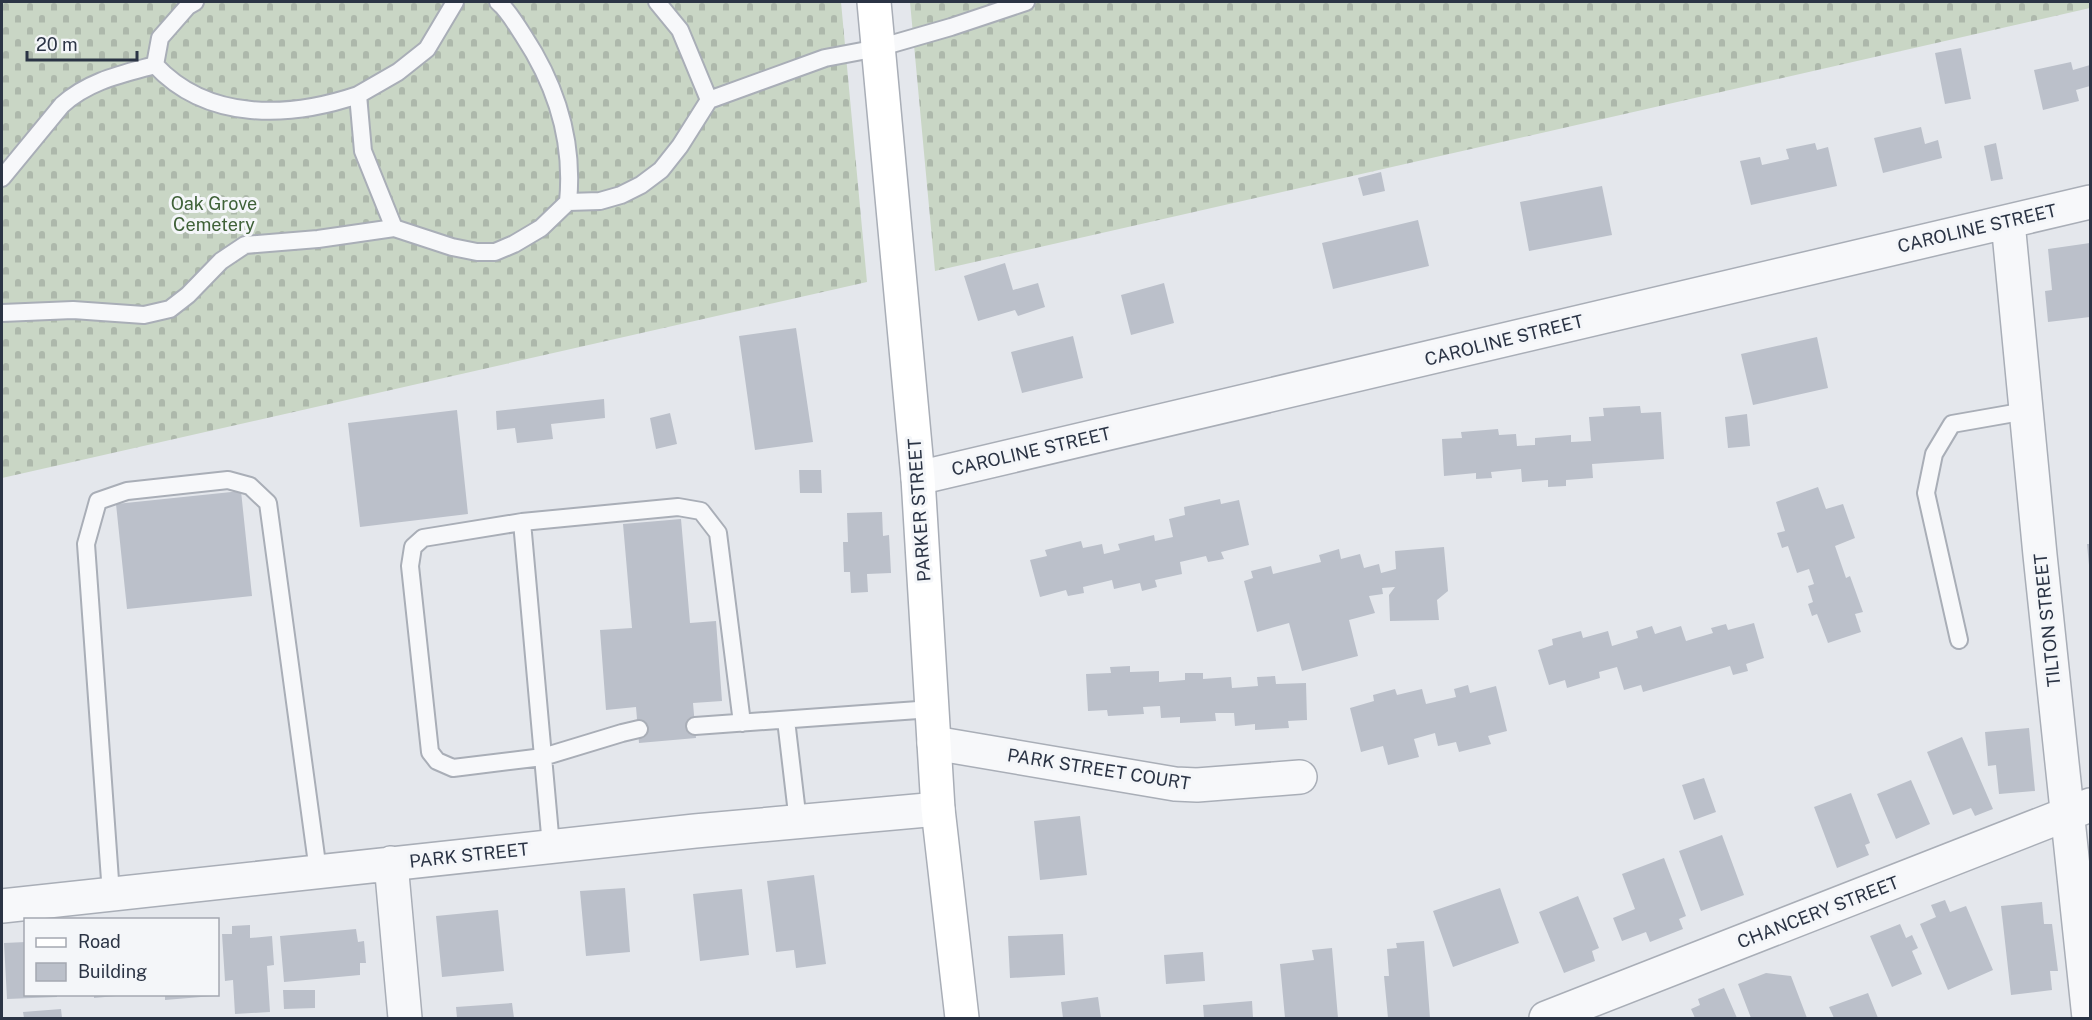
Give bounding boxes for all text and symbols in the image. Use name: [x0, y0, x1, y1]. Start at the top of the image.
scale bar: [27, 24, 136, 62]
text: 20 m: [36, 34, 78, 55]
park label: Oak Grove Cemetery: [171, 193, 257, 235]
street label: CAROLINE STREET: [1895, 199, 2059, 257]
street label: CAROLINE STREET: [1422, 310, 1586, 370]
street label: CAROLINE STREET: [949, 422, 1113, 480]
street label: PARKER STREET: [903, 437, 934, 582]
street label: TILTON STREET: [2030, 552, 2064, 688]
street label: PARK STREET COURT: [1006, 744, 1192, 794]
street label: PARK STREET: [408, 838, 530, 872]
street label: CHANCERY STREET: [1734, 871, 1902, 953]
legend: [24, 918, 219, 996]
text: Road: [78, 931, 121, 952]
text: Building: [78, 961, 147, 982]

